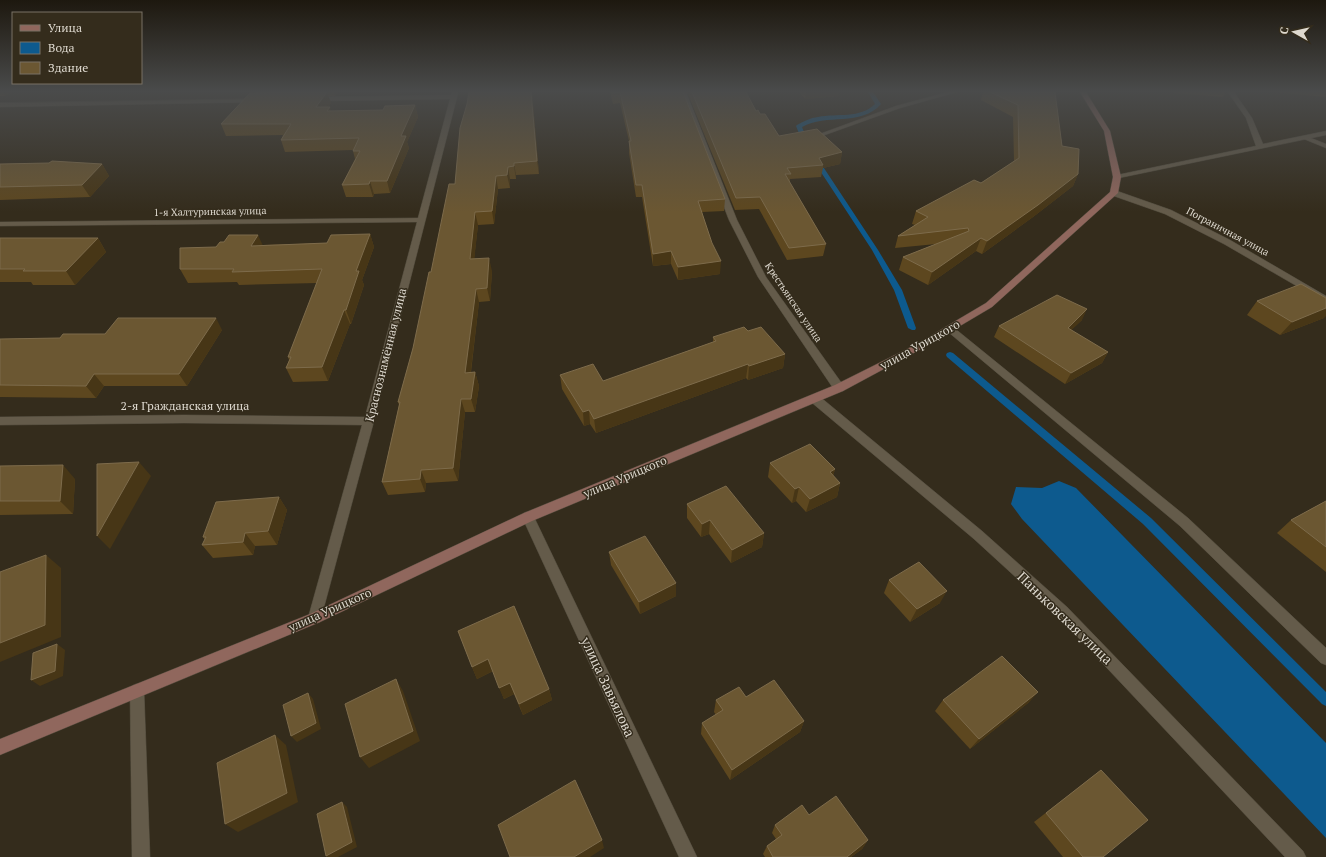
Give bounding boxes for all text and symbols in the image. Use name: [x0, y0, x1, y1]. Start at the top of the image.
legend: [12, 12, 142, 84]
north arrow: [1274, 12, 1314, 52]
text: Улица: [48, 20, 82, 35]
text: С: [1277, 26, 1292, 35]
text: Вода: [48, 40, 75, 55]
text: Здание: [48, 60, 88, 75]
street label: 1-я Халтуринская улица: [153, 204, 267, 219]
street label: Пограничная улица: [1184, 204, 1271, 259]
street label: Крестьянская улица: [762, 260, 825, 345]
street label: Краснознамённая улица: [362, 286, 409, 423]
street label: улица Урицкого: [876, 316, 963, 373]
street label: 2-я Гражданская улица: [121, 398, 249, 413]
street label: улица Урицкого: [580, 452, 669, 501]
street label: Паньковская улица: [1013, 567, 1117, 668]
street label: улица Урицкого: [285, 584, 374, 635]
street label: улица Завьялова: [577, 633, 640, 740]

